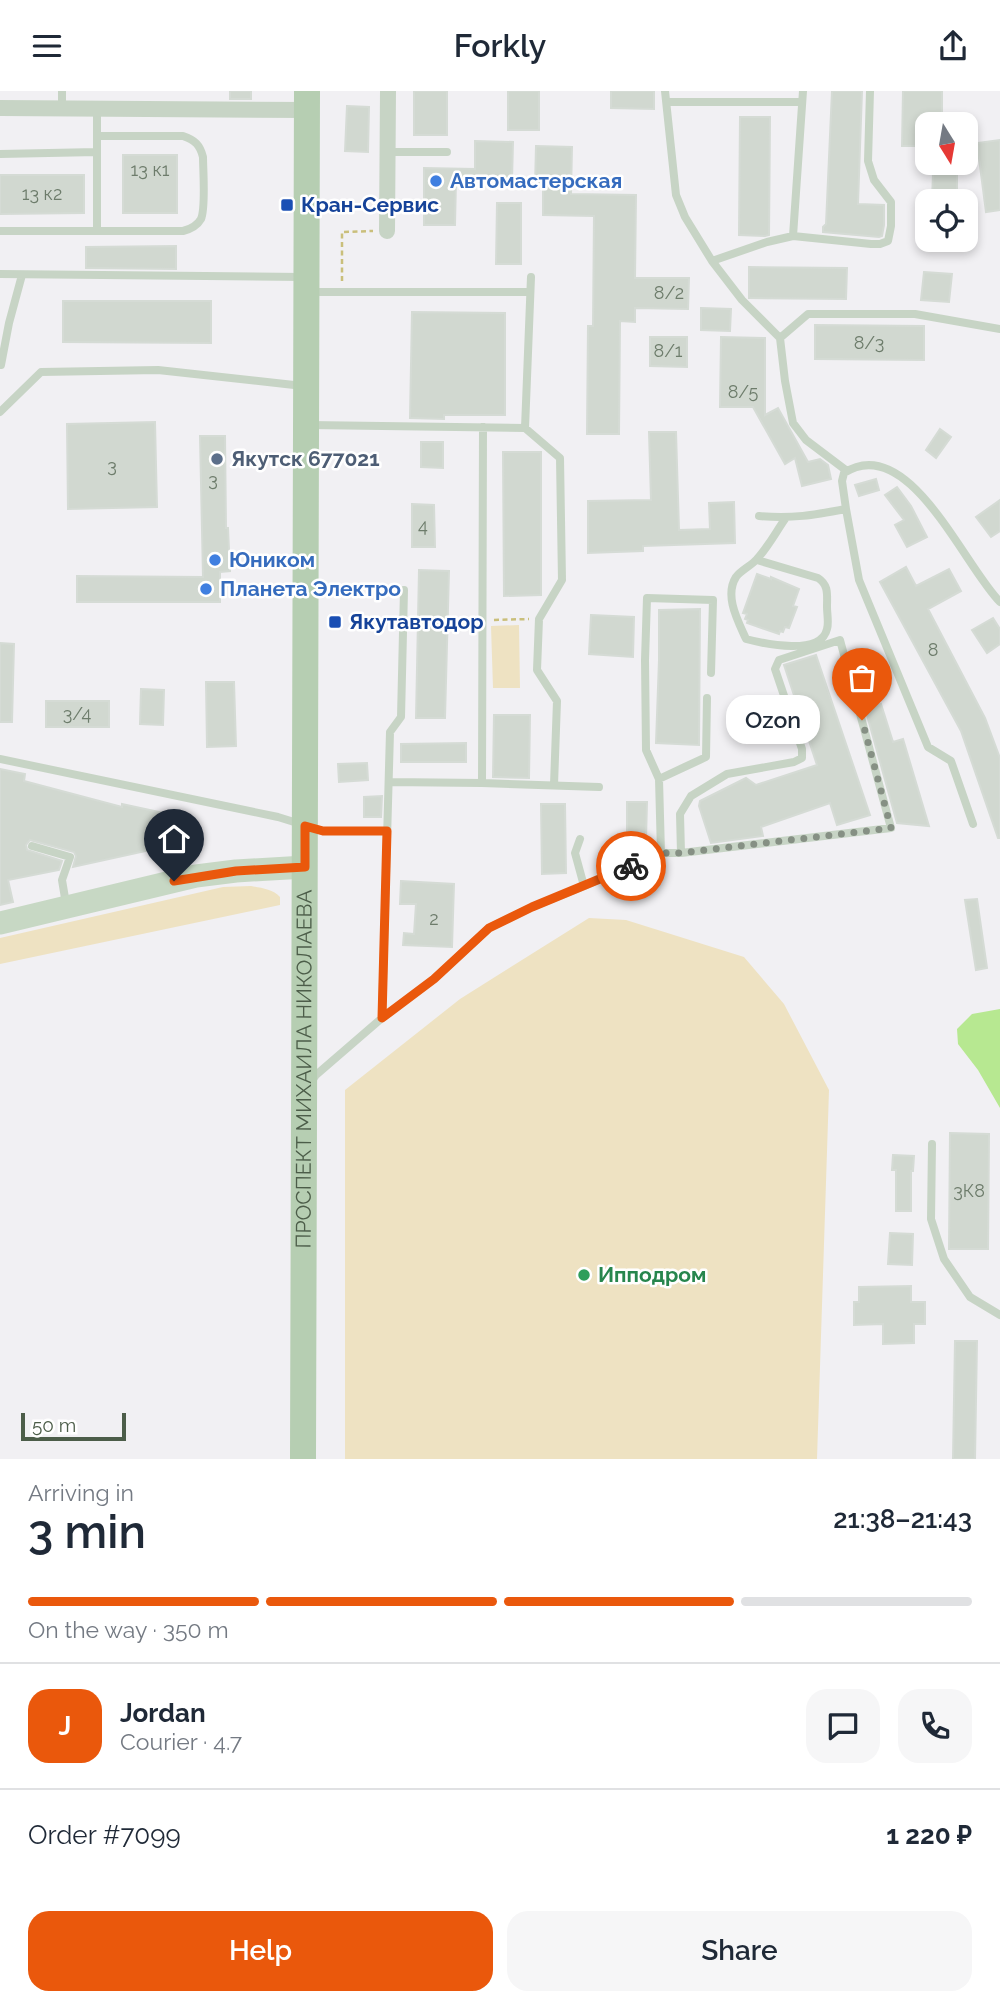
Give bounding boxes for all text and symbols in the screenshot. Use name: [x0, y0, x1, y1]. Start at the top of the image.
icon: menu: [28, 27, 66, 65]
text: Forkly: [454, 27, 546, 64]
icon: share: [934, 27, 972, 65]
north arrow: [915, 112, 978, 175]
map controls: [915, 112, 978, 252]
house number: 13 к1: [131, 159, 170, 180]
place label: Автомастерская: [450, 168, 622, 193]
marker: Автомастерская: [428, 173, 444, 189]
house number: 13 к2: [22, 183, 62, 204]
button: locate: [915, 189, 978, 252]
place label: Кран-Сервис: [301, 192, 439, 217]
marker: Кран-Сервис: [279, 197, 295, 213]
house number: 8/2: [654, 282, 684, 303]
house number: 8/3: [854, 332, 884, 353]
house number: 8/1: [654, 340, 683, 361]
house number: 8/5: [728, 381, 759, 402]
place label: Якутск 677021: [231, 446, 380, 471]
marker: Якутск 677021: [209, 451, 225, 467]
house number: 3: [107, 455, 117, 476]
house number: 3: [208, 469, 218, 490]
house number: 4: [418, 515, 428, 536]
place label: Юником: [229, 547, 315, 572]
marker: Юником: [207, 552, 223, 568]
place label: Планета Электро: [220, 576, 401, 601]
marker: Планета Электро: [198, 581, 214, 597]
place label: Якутавтодор: [349, 609, 484, 634]
marker: Якутавтодор: [327, 614, 343, 630]
house number: 8: [928, 639, 938, 660]
pin: [832, 648, 892, 720]
icon: bag: [843, 659, 881, 697]
callout: Ozon: [726, 695, 820, 745]
house number: 3/4: [63, 703, 92, 724]
text: Ozon: [745, 706, 801, 733]
pin: [144, 809, 204, 881]
icon: home: [155, 820, 193, 858]
courier: [596, 831, 666, 901]
icon: bike: [612, 847, 650, 885]
street label: ПРОСПЕКТ МИХАИЛА НИКОЛАЕВА: [291, 890, 317, 1248]
house number: 2: [429, 908, 439, 929]
house number: 3К8: [953, 1180, 985, 1201]
place label: Ипподром: [598, 1262, 706, 1287]
marker: Ипподром: [576, 1267, 592, 1283]
scale bar: [21, 1410, 126, 1442]
text: 50 m: [32, 1414, 76, 1436]
text: Arriving in: [28, 1479, 134, 1506]
text: 21:38–21:43: [833, 1504, 972, 1534]
text: 3 min: [28, 1505, 146, 1559]
text: On the way · 350 m: [28, 1616, 229, 1643]
button: chat: [806, 1689, 880, 1763]
button: phone: [898, 1689, 972, 1763]
text: Jordan: [120, 1698, 206, 1728]
text: J: [59, 1711, 71, 1741]
text: Courier · 4.7: [120, 1728, 242, 1755]
text: Order #7099: [28, 1820, 181, 1850]
text: 1 220 ₽: [886, 1820, 972, 1850]
button: Help: [28, 1911, 493, 1991]
button: Share: [507, 1911, 972, 1991]

